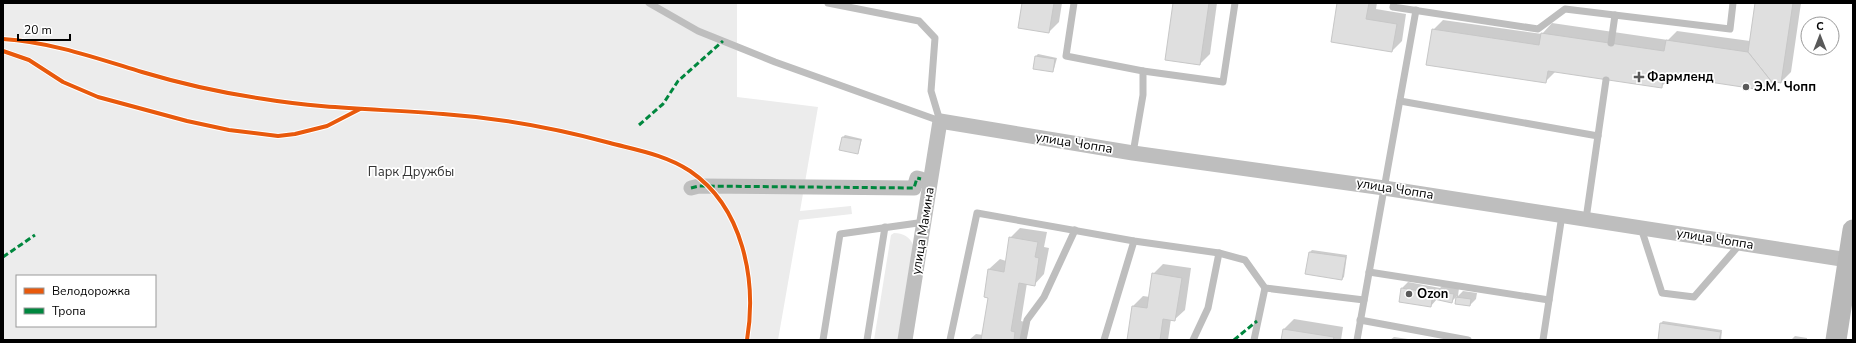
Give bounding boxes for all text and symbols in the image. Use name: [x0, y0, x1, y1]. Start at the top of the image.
scale bar: [18, 16, 70, 42]
north arrow: [1800, 16, 1840, 56]
text: С: [1816, 19, 1824, 34]
text: 20 m: [24, 22, 52, 38]
place label: Фармленд: [1647, 68, 1714, 86]
marker: Фармленд: [1634, 72, 1644, 82]
place label: Э.М. Чопп: [1754, 78, 1816, 96]
marker: Э.М. Чопп: [1741, 82, 1751, 92]
street label: улица Чоппа: [1034, 128, 1114, 158]
park label: Парк Дружбы: [368, 163, 454, 181]
street label: улица Чоппа: [1355, 174, 1435, 204]
street label: улица Мамина: [907, 186, 939, 276]
street label: улица Чоппа: [1675, 224, 1755, 254]
legend: [16, 275, 156, 327]
text: Велодорожка: [52, 283, 130, 299]
place label: Ozon: [1417, 285, 1448, 303]
marker: Ozon: [1404, 289, 1414, 299]
text: Тропа: [52, 303, 86, 319]

